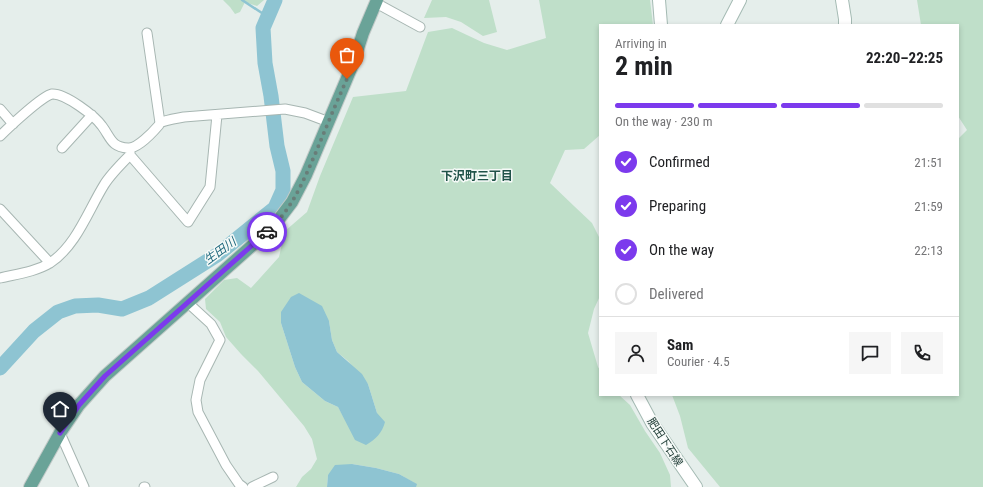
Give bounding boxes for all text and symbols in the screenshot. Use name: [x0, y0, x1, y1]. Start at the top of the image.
text: Arriving in: [615, 36, 667, 51]
pin: [330, 38, 364, 79]
icon: bag: [336, 44, 358, 66]
text: 22:20–22:25: [866, 49, 943, 67]
text: 2 min: [615, 51, 673, 81]
text: On the way · 230 m: [615, 114, 712, 129]
icon: check: [615, 151, 637, 173]
text: Confirmed: [649, 153, 710, 171]
text: 21:51: [914, 155, 943, 170]
district label: 下沢町三丁目: [441, 169, 513, 183]
icon: check: [615, 195, 637, 217]
text: Preparing: [649, 197, 706, 215]
text: 21:59: [914, 199, 943, 214]
courier: [247, 212, 287, 252]
icon: car: [256, 221, 278, 243]
water label: 生田川: [201, 234, 240, 267]
icon: check: [615, 239, 637, 261]
text: On the way: [649, 241, 714, 259]
text: 22:13: [914, 243, 943, 258]
text: Delivered: [649, 285, 704, 303]
button: person: [615, 332, 657, 374]
button: chat: [849, 332, 891, 374]
button: phone: [901, 332, 943, 374]
text: Sam: [667, 336, 693, 354]
text: Courier · 4.5: [667, 354, 730, 369]
pin: [43, 392, 77, 433]
icon: home: [49, 398, 71, 420]
street label: 肥田下石線: [645, 415, 685, 469]

